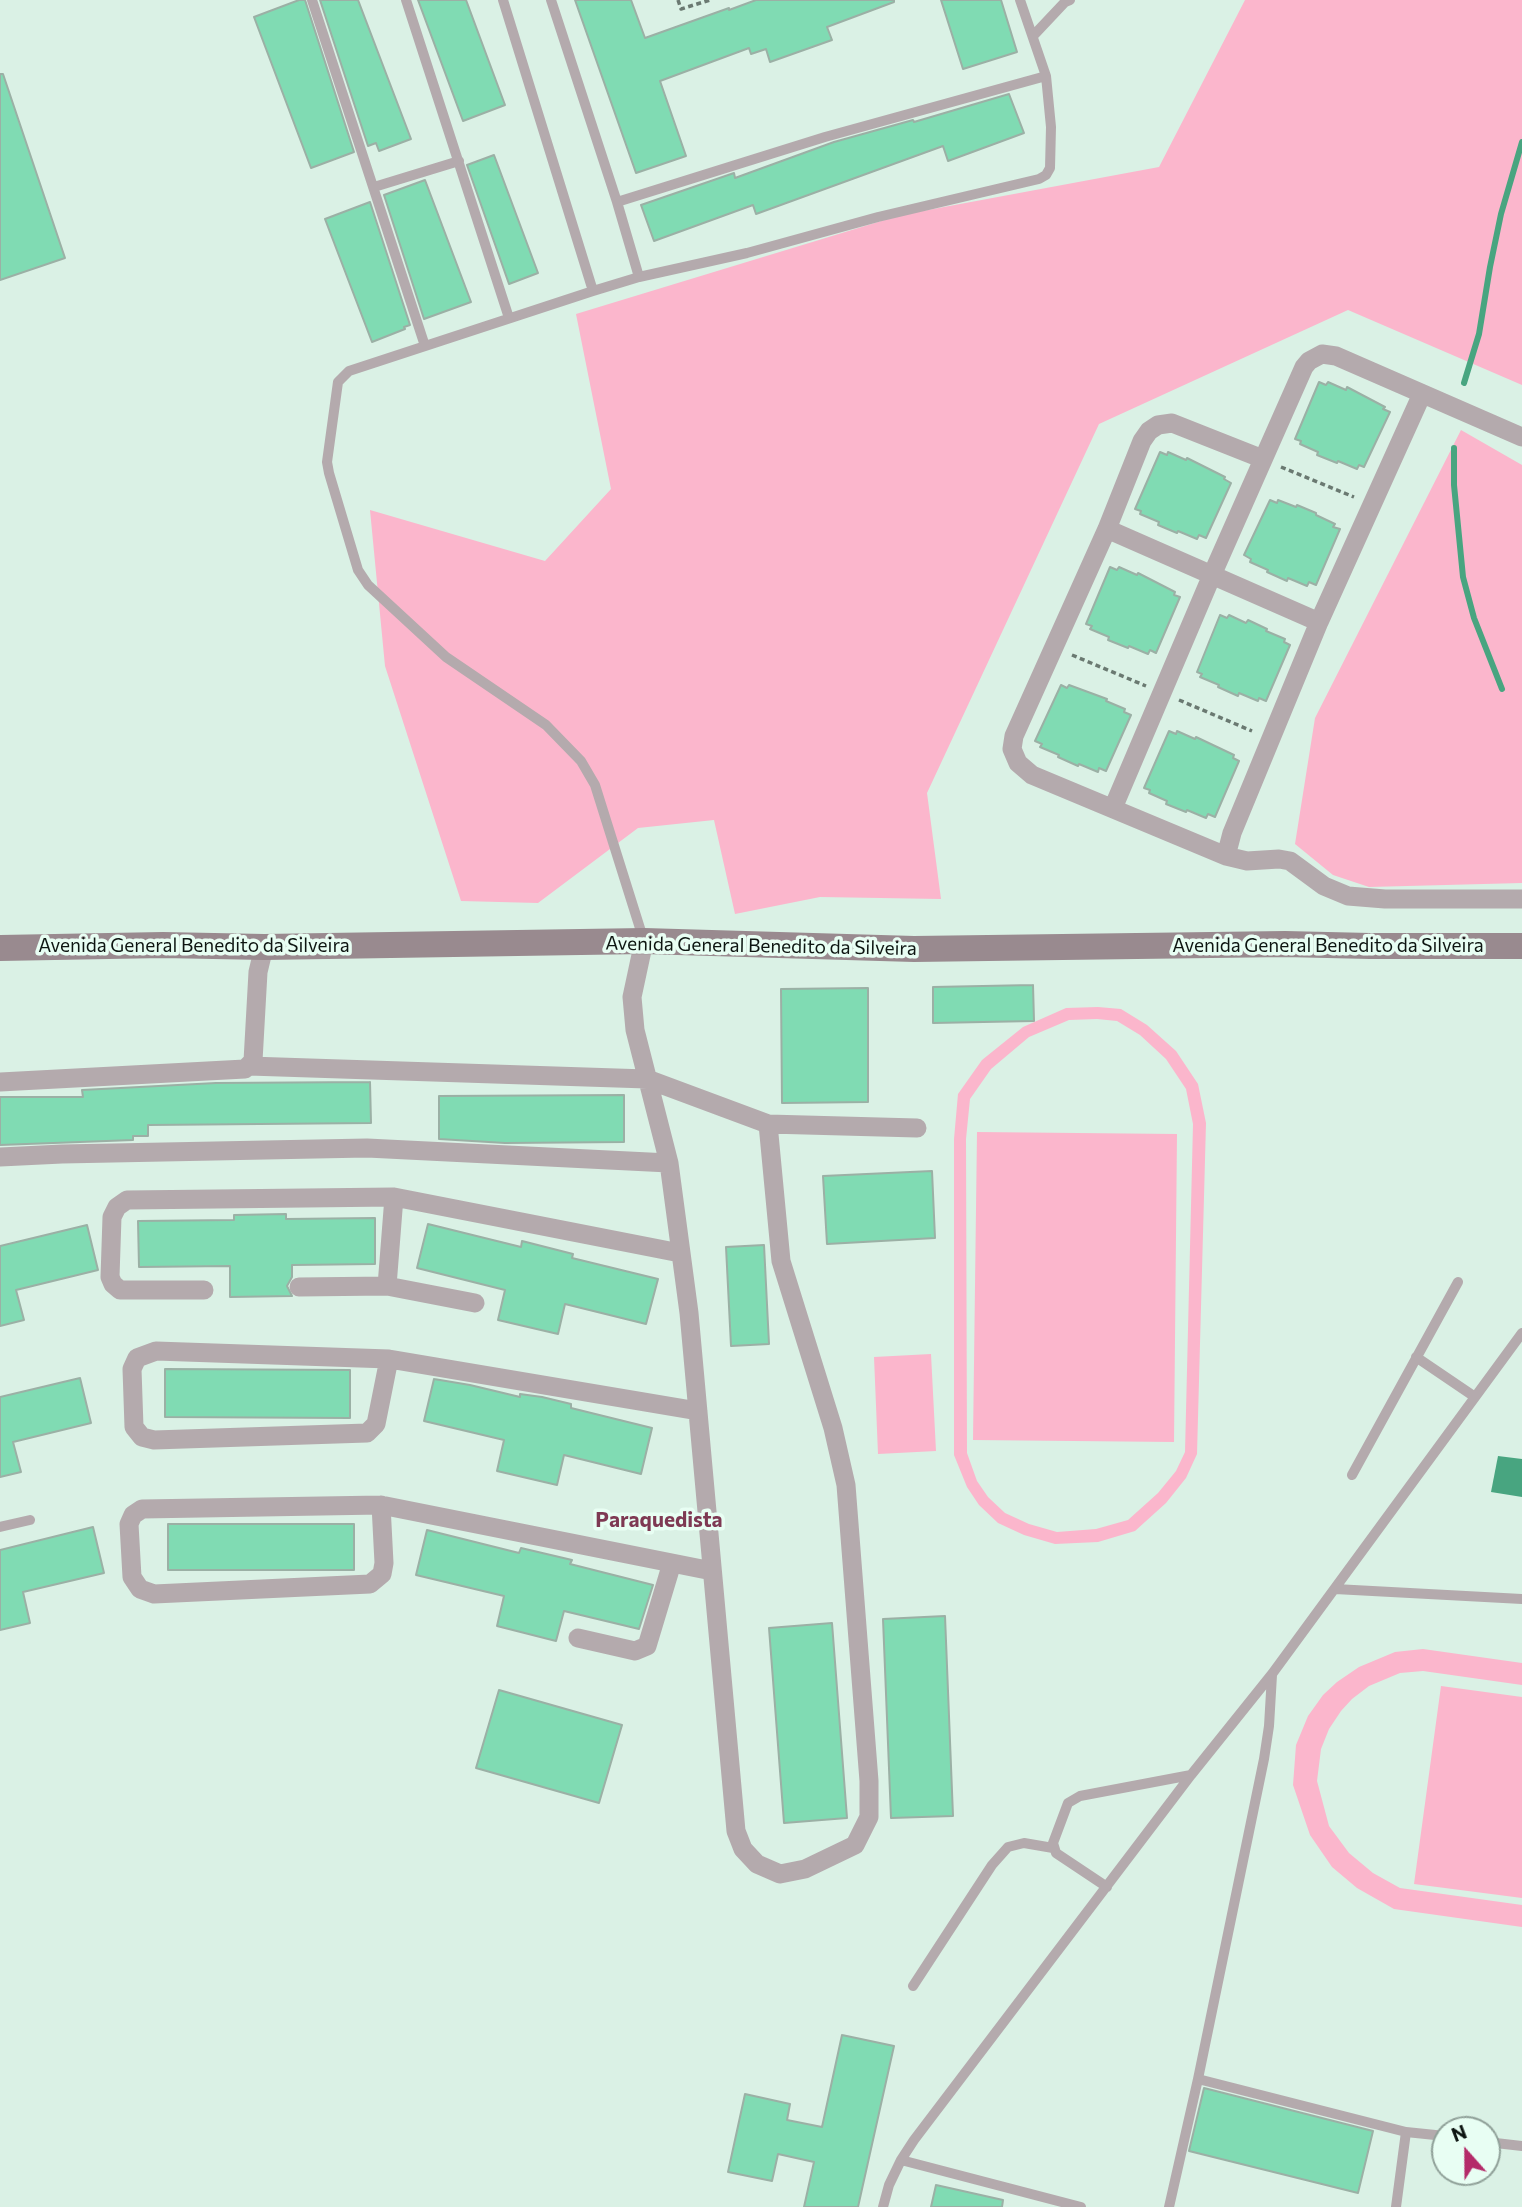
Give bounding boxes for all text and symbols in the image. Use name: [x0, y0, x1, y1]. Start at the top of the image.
street label: Avenida General Benedito da Silveira: [605, 932, 917, 960]
street label: Avenida General Benedito da Silveira: [38, 935, 350, 957]
street label: Avenida General Benedito da Silveira: [1172, 935, 1484, 957]
district label: Paraquedista: [595, 1507, 723, 1533]
north arrow: [1431, 2116, 1501, 2186]
text: N: [1448, 2120, 1470, 2146]

